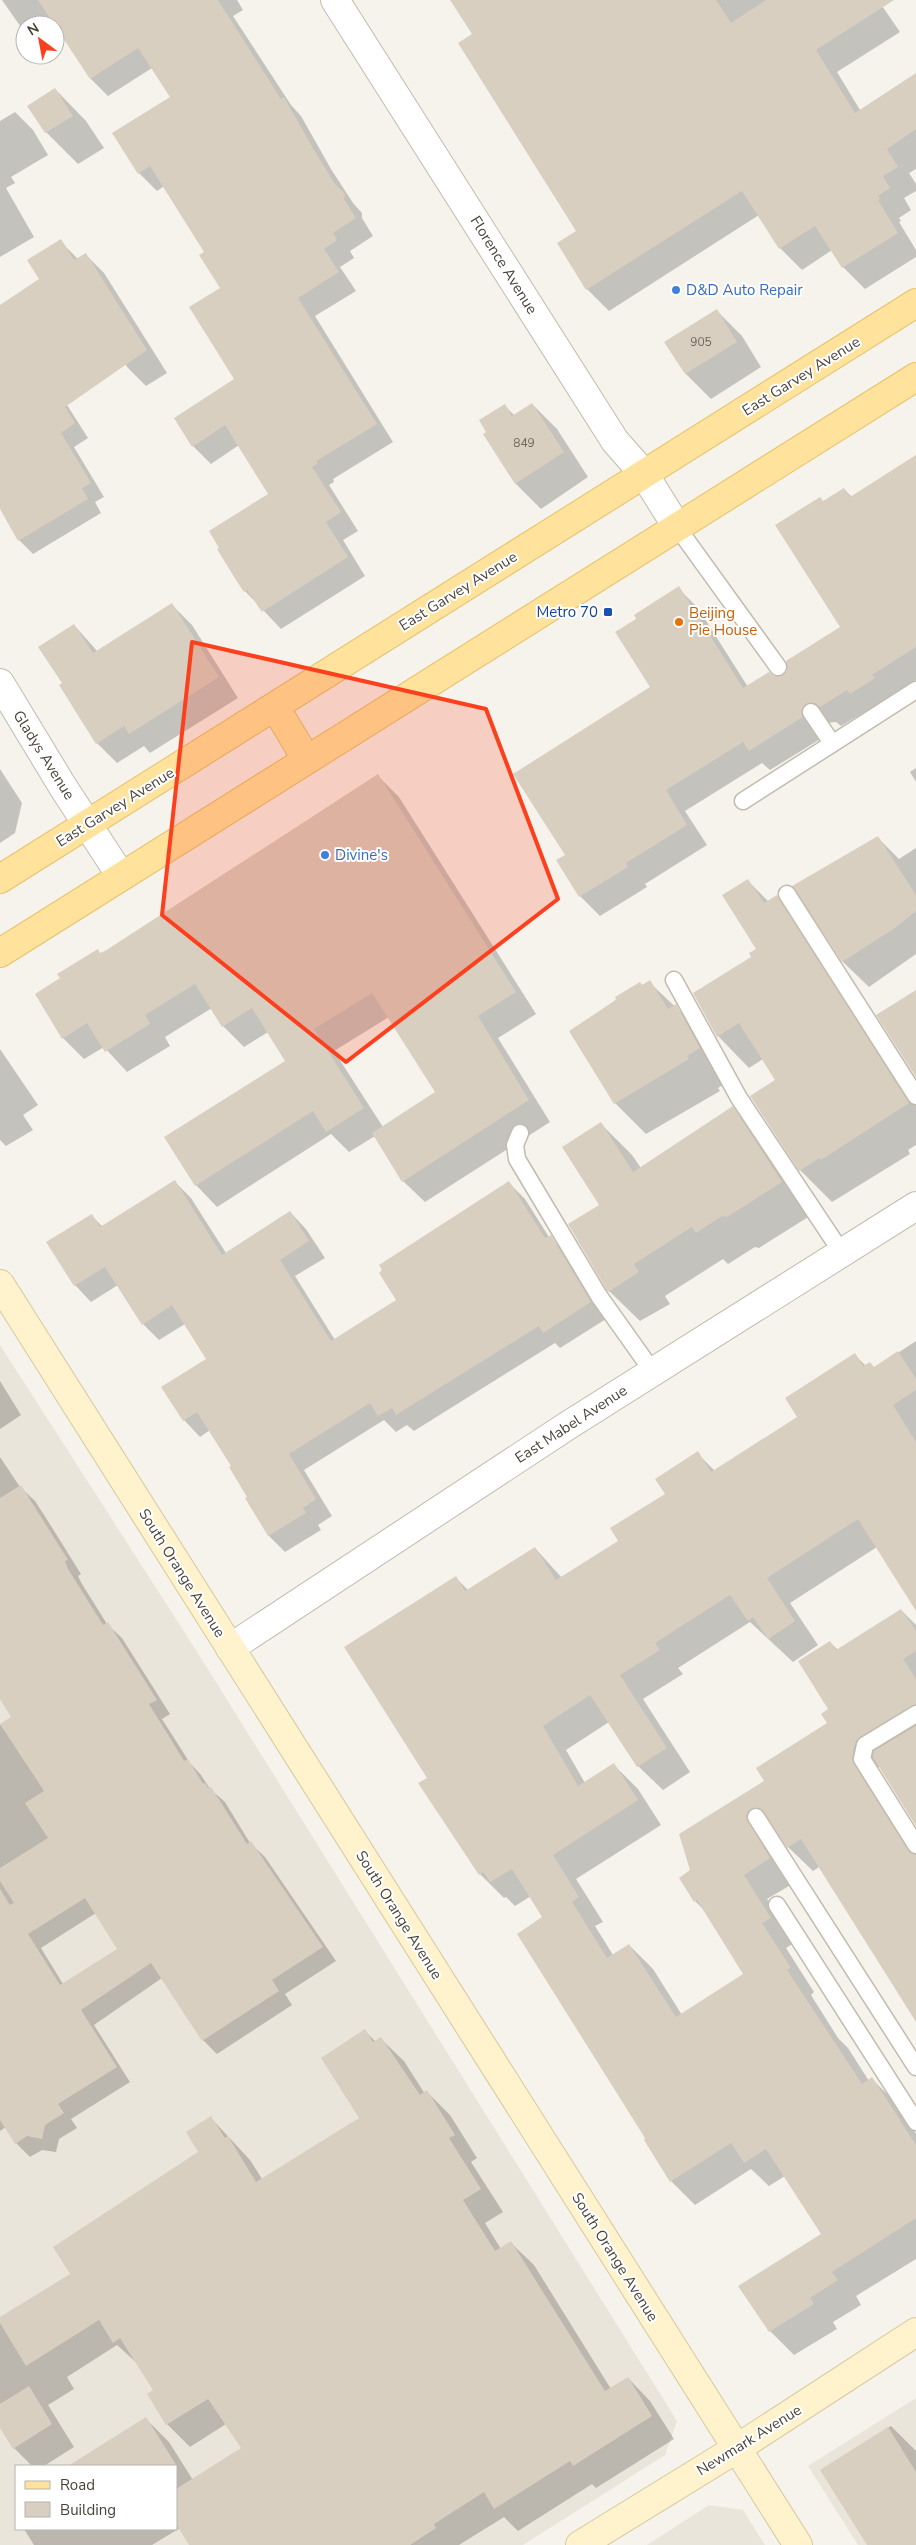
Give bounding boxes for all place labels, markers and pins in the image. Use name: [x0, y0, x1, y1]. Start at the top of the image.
place label: D&D Auto Repair: [686, 280, 803, 300]
marker: D&D Auto Repair: [670, 284, 682, 296]
place label: Metro 70: [536, 602, 598, 622]
place label: Beijing Pie House: [689, 603, 757, 640]
marker: Metro 70: [602, 606, 614, 618]
marker: Beijing Pie House: [673, 616, 685, 628]
place label: Divine's: [335, 845, 388, 865]
marker: Divine's: [319, 849, 331, 861]

